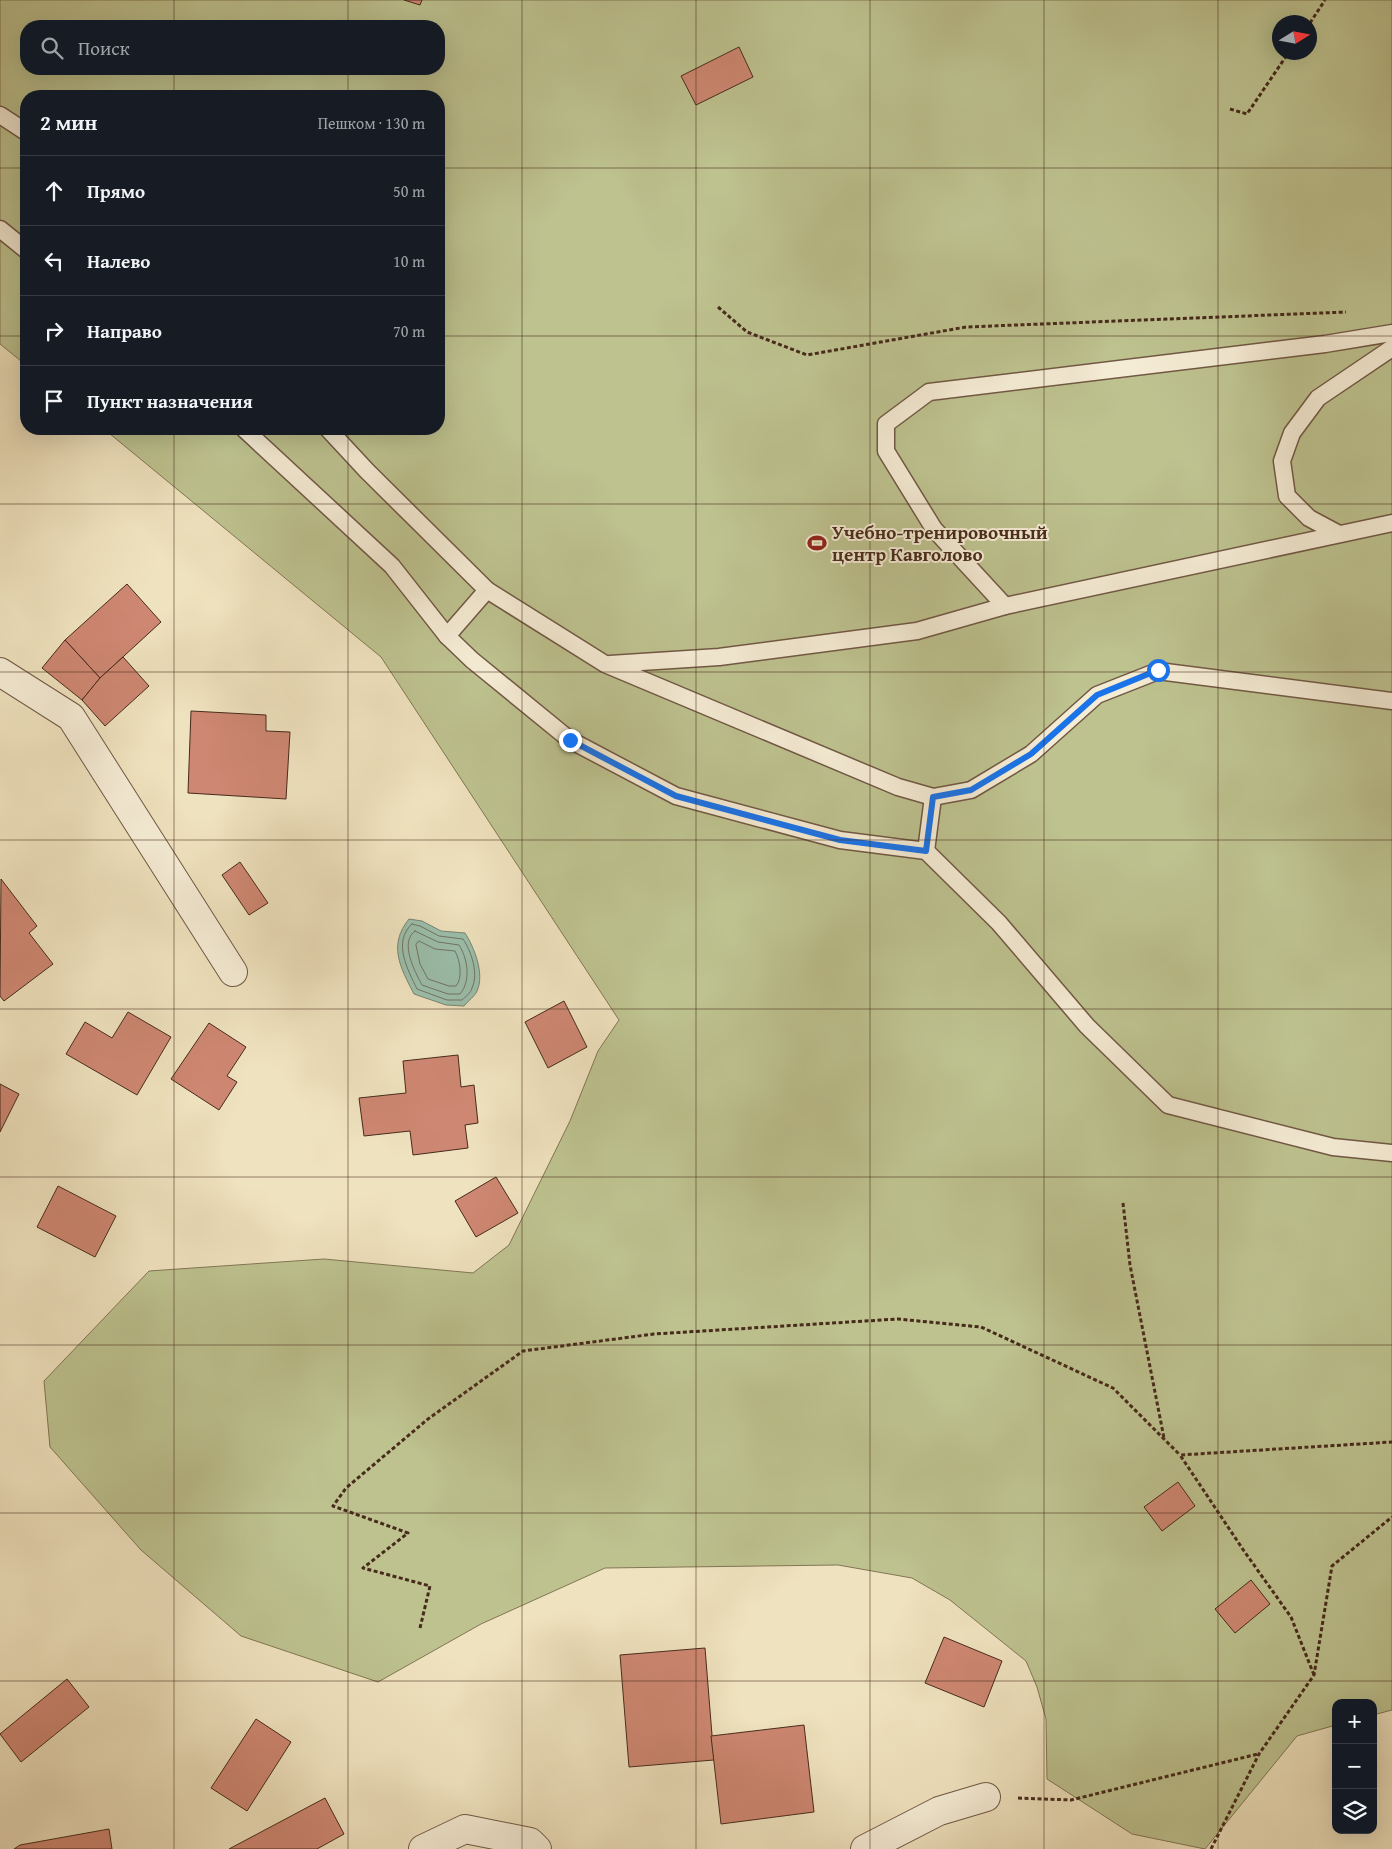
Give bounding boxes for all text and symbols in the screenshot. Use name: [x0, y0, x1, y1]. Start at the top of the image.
north arrow: [1272, 15, 1317, 60]
search box: [20, 20, 445, 75]
icon: search: [38, 34, 66, 62]
text: Поиск: [78, 34, 130, 62]
text: 2 мин: [40, 107, 97, 138]
text: Пешком · 130 m: [318, 111, 425, 135]
icon: ahead: [40, 177, 68, 205]
text: Прямо: [87, 177, 145, 205]
text: 50 m: [393, 179, 425, 203]
icon: left: [40, 247, 68, 275]
text: Налево: [87, 247, 150, 275]
text: 10 m: [393, 249, 425, 273]
icon: right: [40, 317, 68, 345]
text: Направо: [87, 317, 162, 345]
text: 70 m: [393, 319, 425, 343]
icon: arrive: [40, 387, 68, 415]
text: Пункт назначения: [87, 387, 253, 415]
place label: Учебно-тренировочный центр Кавголово: [832, 518, 1048, 568]
sports icon: Учебно-тренировочный центр Кавголово: [806, 532, 828, 554]
route start: [1147, 659, 1170, 682]
route end: [559, 729, 582, 752]
map controls: [1332, 1699, 1377, 1834]
button: +: [1332, 1699, 1377, 1744]
button: −: [1332, 1744, 1377, 1789]
button: layers: [1332, 1789, 1377, 1834]

